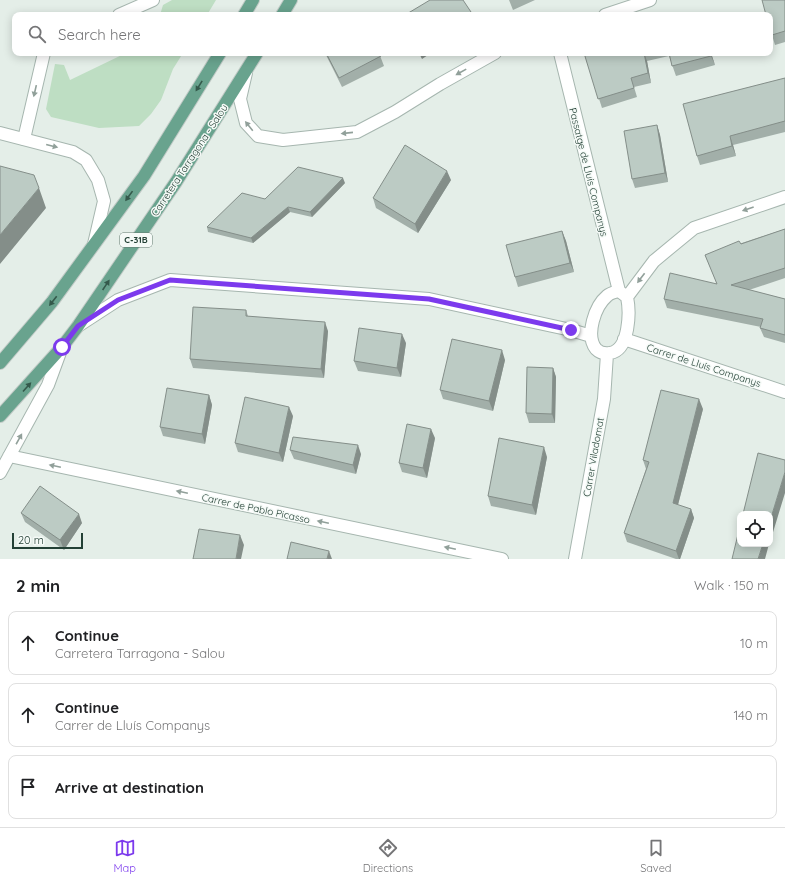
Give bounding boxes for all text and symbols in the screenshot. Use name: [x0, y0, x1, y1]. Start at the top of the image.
search box: [12, 12, 773, 56]
icon: search: [26, 23, 48, 45]
text: Search here: [58, 25, 141, 44]
one-way arrow: [455, 69, 467, 75]
one-way arrow: [196, 80, 203, 92]
one-way arrow: [32, 85, 38, 97]
street label: Carretera Tarragona - Salou: [148, 102, 231, 219]
street label: Passatge de Lluís Companys: [566, 106, 611, 238]
one-way arrow: [245, 121, 254, 131]
one-way arrow: [341, 130, 353, 137]
one-way arrow: [45, 143, 58, 149]
one-way arrow: [125, 190, 133, 201]
one-way arrow: [742, 207, 754, 213]
road number: C-31B: [120, 233, 152, 247]
one-way arrow: [637, 272, 646, 283]
one-way arrow: [102, 279, 110, 290]
one-way arrow: [49, 295, 57, 306]
route end: [562, 321, 580, 339]
route start: [53, 338, 71, 356]
street label: Carrer de Lluís Companys: [645, 341, 763, 390]
one-way arrow: [22, 382, 31, 392]
street label: Carrer Viladomat: [580, 416, 607, 498]
one-way arrow: [15, 433, 22, 445]
one-way arrow: [48, 462, 61, 468]
one-way arrow: [176, 489, 188, 495]
street label: Carrer de Pablo Picasso: [201, 491, 311, 526]
map controls: [737, 511, 773, 547]
button: locate: [737, 511, 773, 547]
one-way arrow: [317, 518, 329, 524]
scale bar: [12, 531, 83, 550]
text: 20 m: [18, 533, 44, 547]
one-way arrow: [444, 545, 456, 551]
text: 2 min: [16, 575, 60, 596]
text: Walk · 150 m: [694, 577, 769, 593]
text: Continue: [55, 626, 119, 645]
icon: ahead: [17, 632, 39, 654]
text: 10 m: [740, 635, 768, 651]
text: Carretera Tarragona - Salou: [55, 645, 225, 661]
text: Continue: [55, 698, 119, 717]
icon: ahead: [17, 704, 39, 726]
text: 140 m: [733, 707, 768, 723]
text: Carrer de Lluís Companys: [55, 717, 210, 733]
icon: arrive: [17, 776, 39, 798]
text: Arrive at destination: [55, 778, 204, 797]
tab: Map: [113, 837, 136, 875]
tab: Directions: [363, 837, 413, 875]
tab: Saved: [640, 837, 672, 875]

